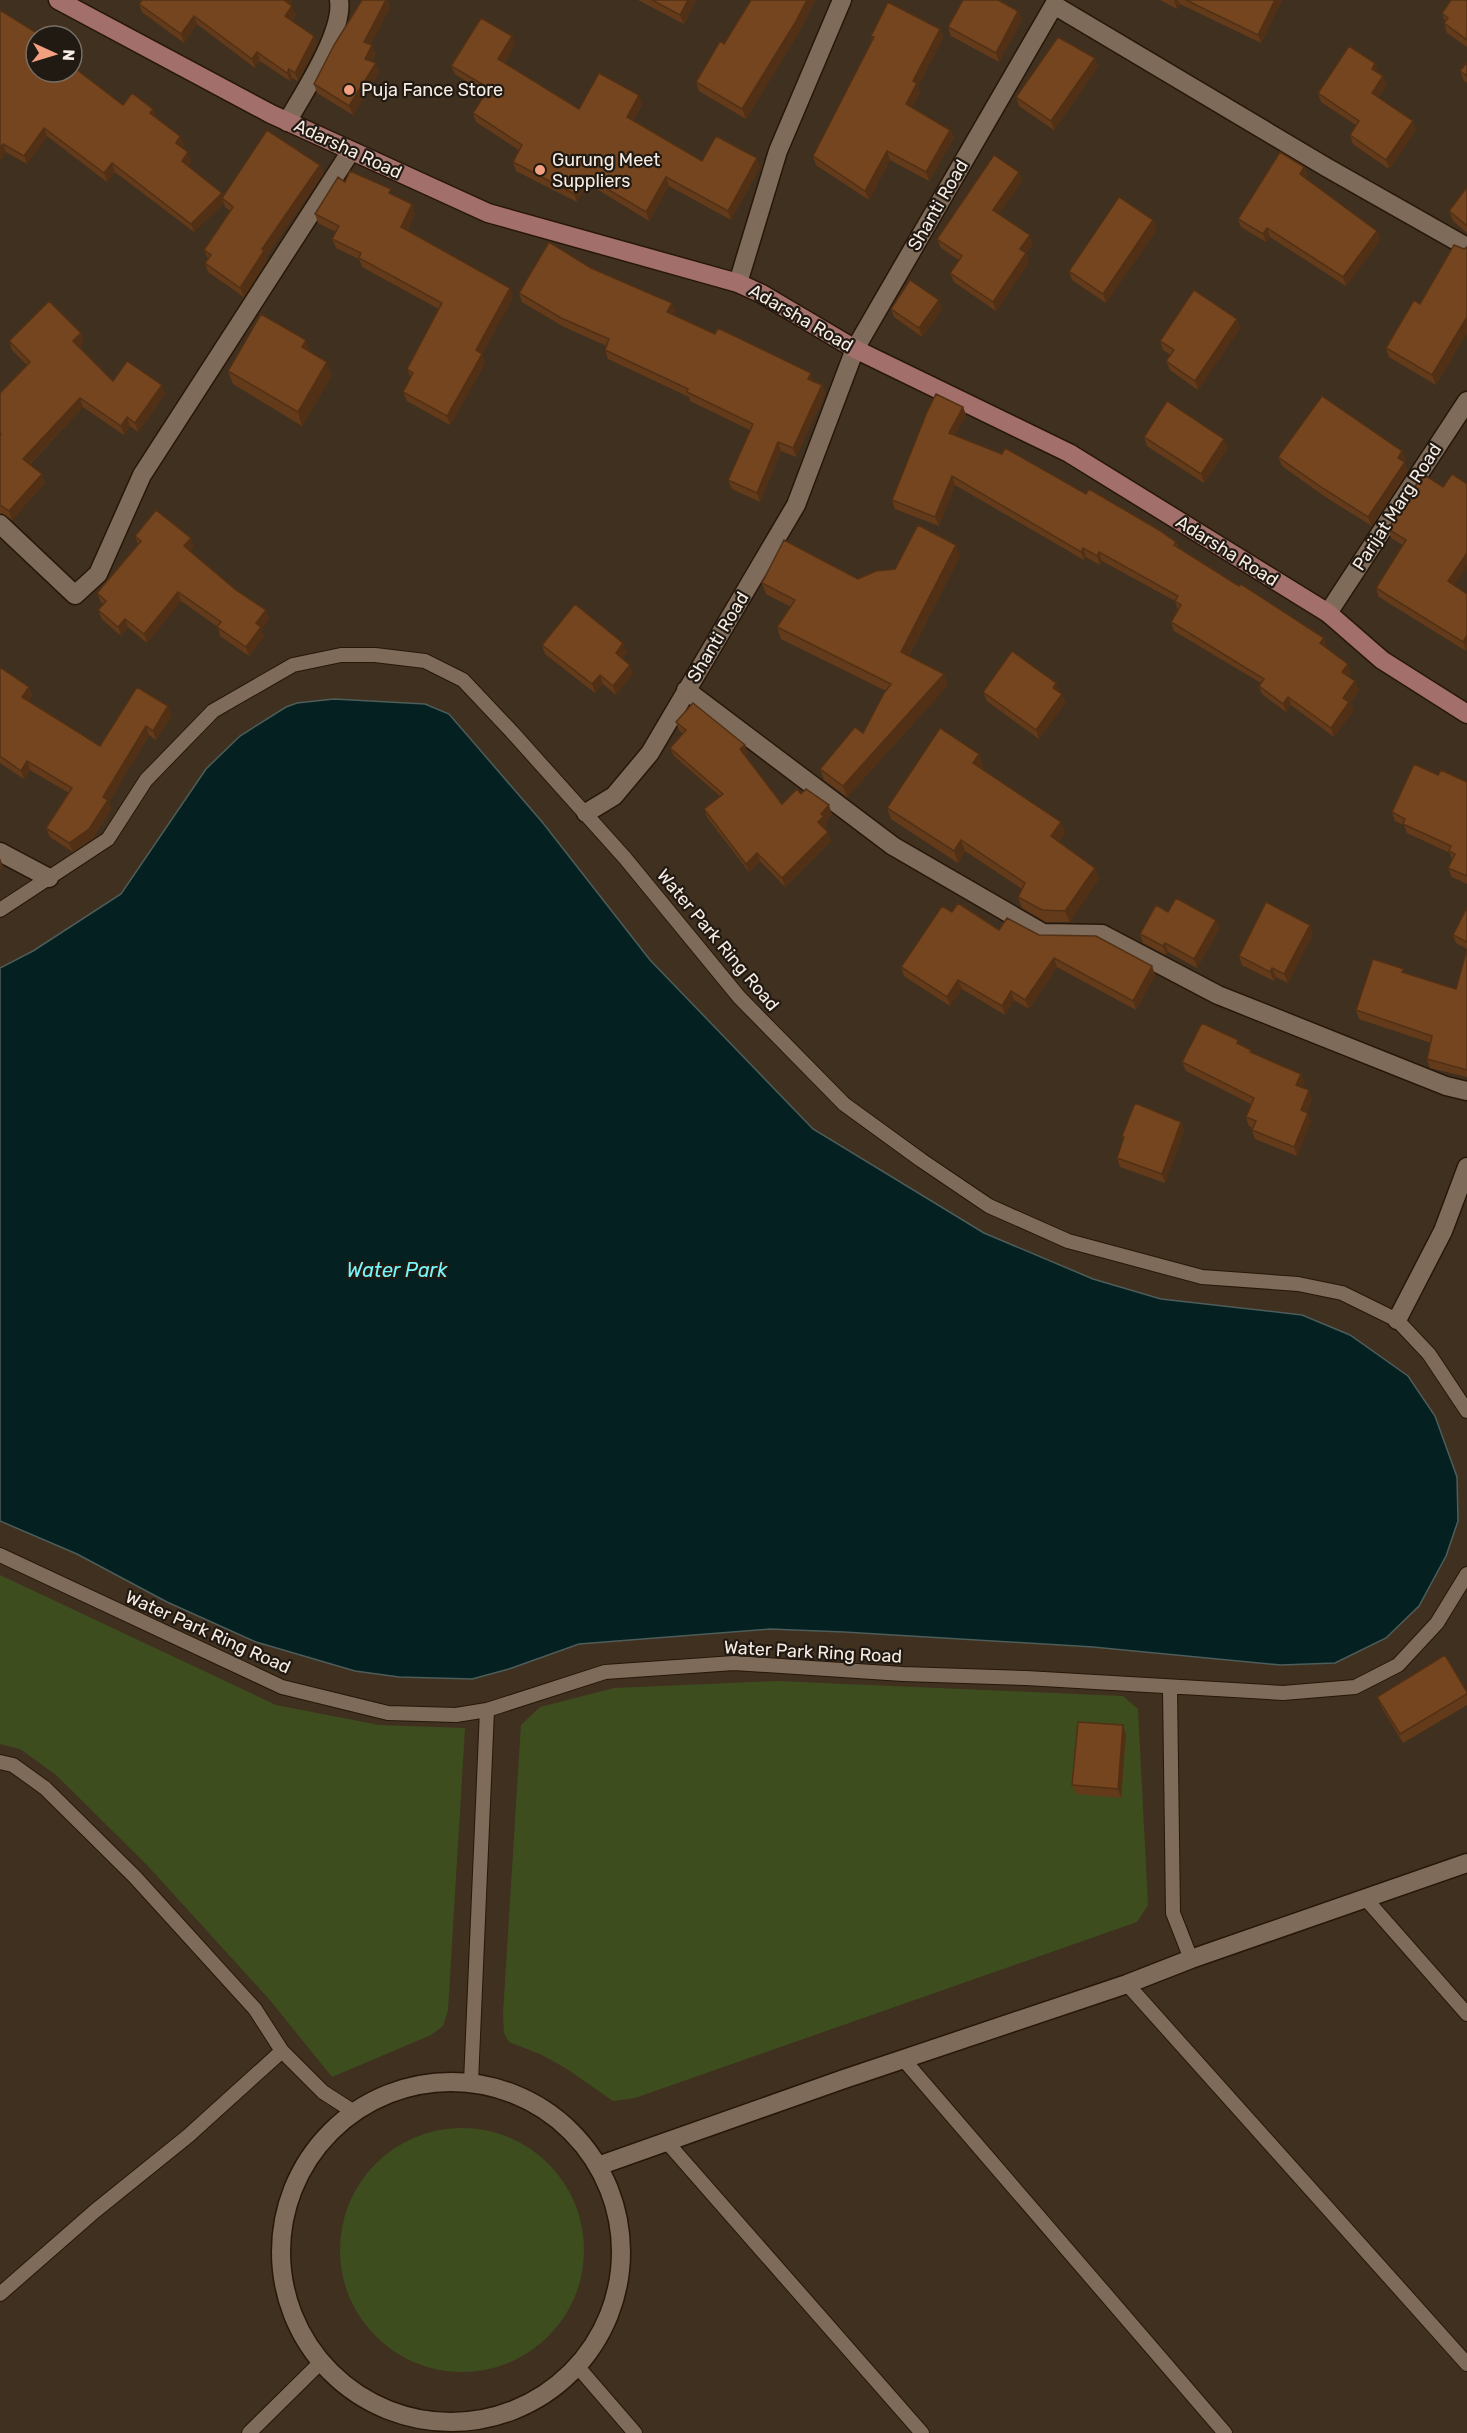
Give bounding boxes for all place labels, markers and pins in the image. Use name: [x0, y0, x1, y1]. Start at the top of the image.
place label: Puja Fance Store: [361, 79, 503, 101]
marker: Puja Fance Store: [342, 83, 356, 97]
place label: Gurung Meet Suppliers: [552, 149, 660, 192]
marker: Gurung Meet Suppliers: [533, 163, 547, 177]

